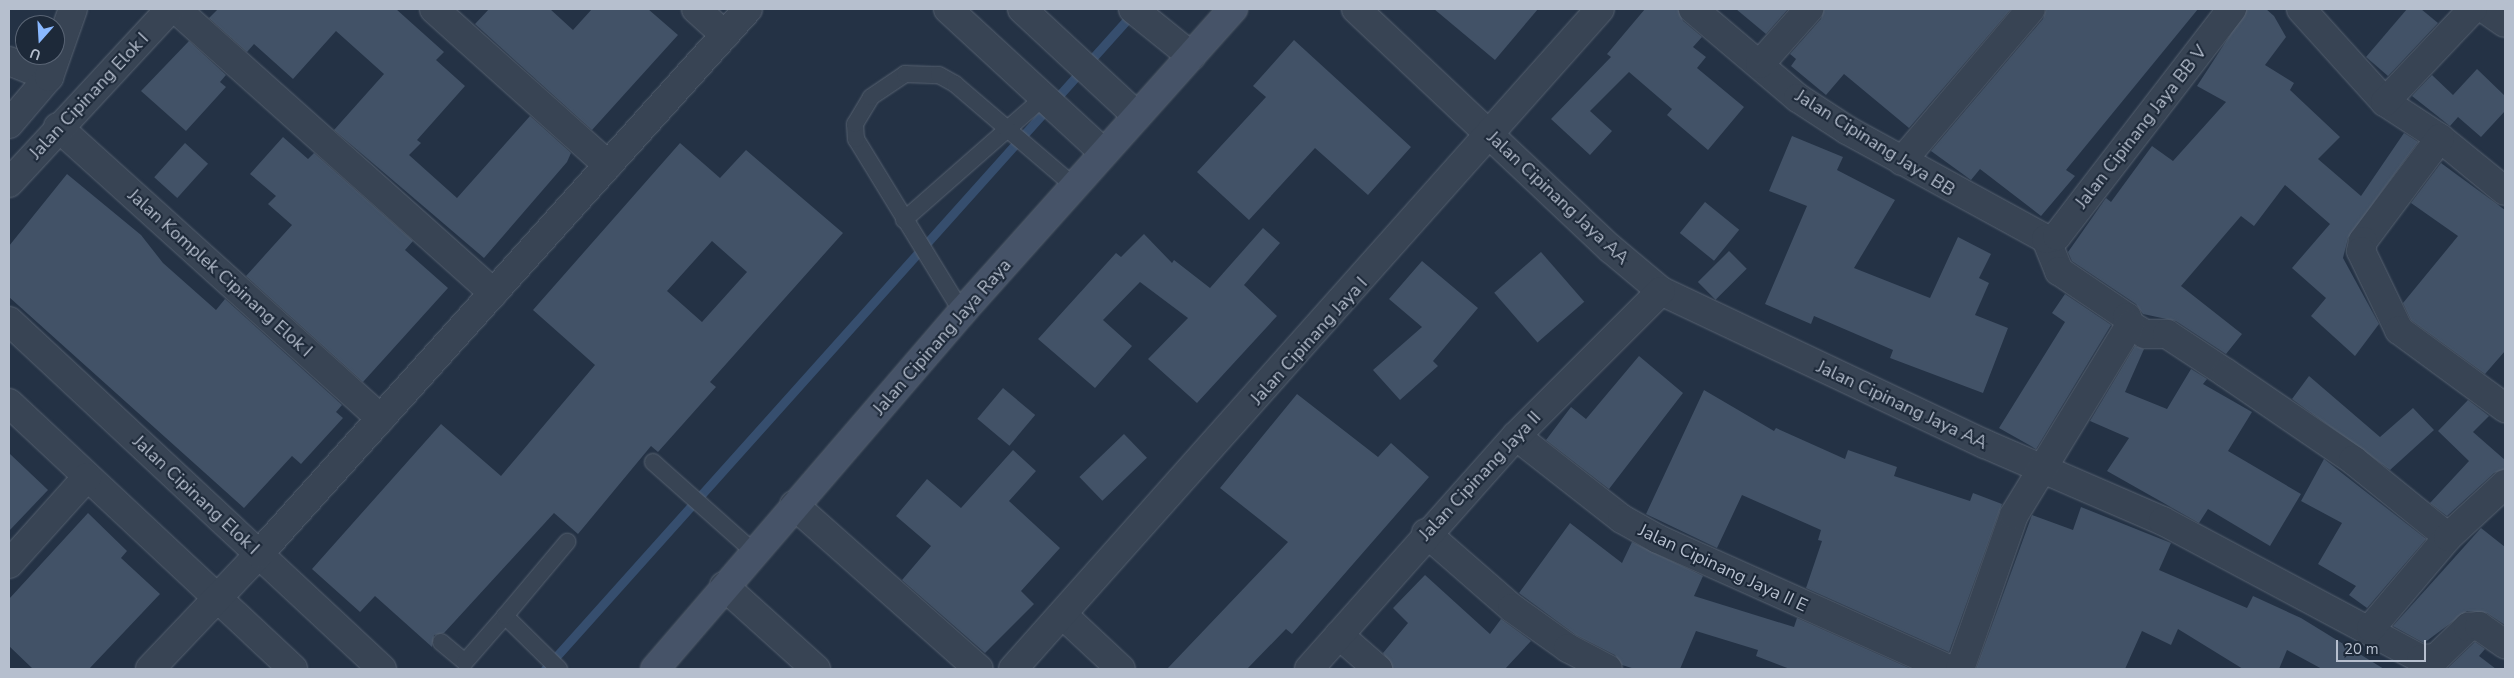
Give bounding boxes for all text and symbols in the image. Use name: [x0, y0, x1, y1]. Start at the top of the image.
north arrow: [15, 15, 65, 65]
street label: Jalan Cipinang Elok I: [25, 28, 153, 164]
street label: Jalan Cipinang Jaya BB V: [2071, 41, 2211, 213]
text: U: [27, 43, 43, 64]
street label: Jalan Cipinang Jaya BB: [1791, 85, 1959, 201]
street label: Jalan Cipinang Jaya AA: [1483, 127, 1633, 269]
street label: Jalan Komplek Cipinang Elok I: [123, 184, 317, 362]
street label: Jalan Cipinang Jaya Raya: [868, 255, 1016, 419]
street label: Jalan Cipinang Jaya I: [1246, 273, 1372, 409]
street label: Jalan Cipinang Jaya AA: [1813, 356, 1991, 454]
street label: Jalan Cipinang Jaya II: [1414, 407, 1546, 545]
street label: Jalan Cipinang Elok I: [128, 431, 264, 559]
street label: Jalan Cipinang Jaya II E: [1635, 519, 1811, 617]
scale bar: [2339, 630, 2429, 662]
text: 20 m: [2344, 639, 2379, 659]

